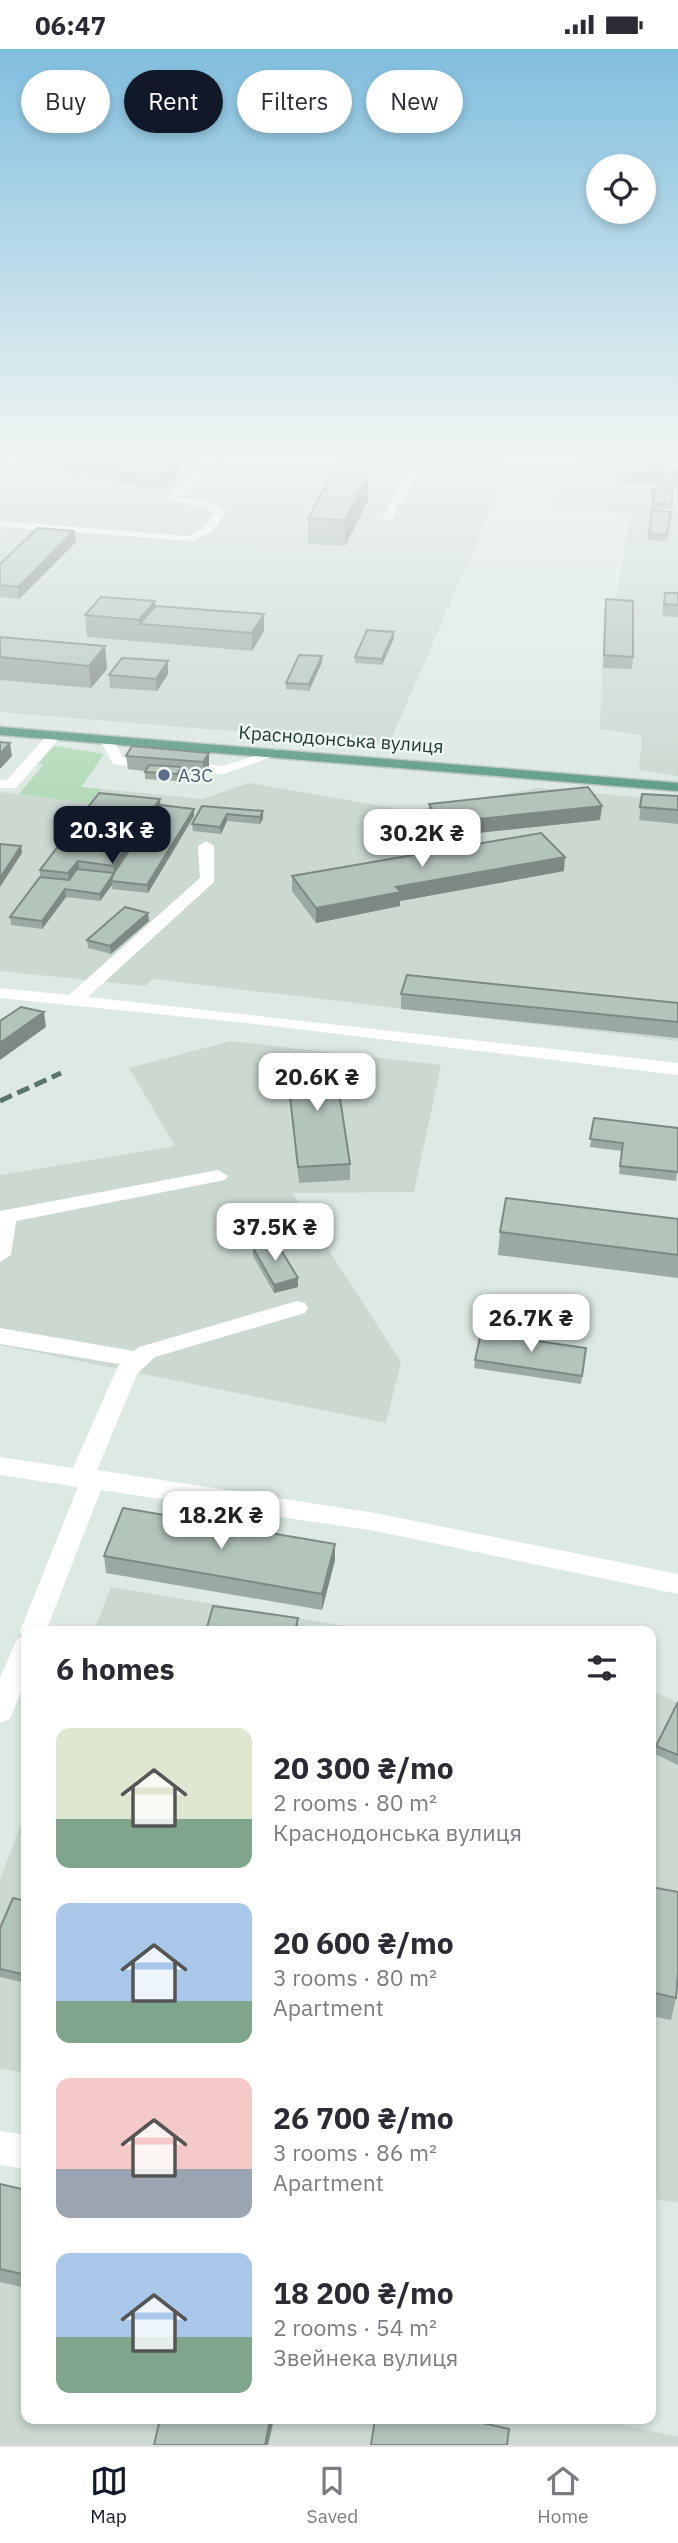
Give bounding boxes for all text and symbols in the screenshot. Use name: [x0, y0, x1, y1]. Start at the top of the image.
text: 06:47: [35, 8, 106, 42]
chip: Buy: [21, 70, 110, 133]
chip: Rent: [124, 70, 223, 133]
chip: Filters: [237, 70, 352, 133]
chip: New: [366, 70, 463, 133]
map controls: [586, 154, 656, 224]
button: locate: [586, 154, 656, 224]
street label: Краснодонська вулиця: [238, 720, 444, 758]
place label: АЗС: [178, 763, 213, 787]
marker: АЗС: [156, 767, 172, 783]
pin: 20.3K ₴: [47, 807, 177, 866]
pin: 30.2K ₴: [357, 809, 487, 869]
text: 20.3K ₴: [70, 814, 154, 844]
text: 30.2K ₴: [380, 817, 464, 847]
pin: 20.6K ₴: [252, 1053, 382, 1113]
text: 20.6K ₴: [275, 1061, 359, 1091]
pin: 37.5K ₴: [210, 1203, 340, 1263]
text: 37.5K ₴: [233, 1211, 317, 1241]
pin: 26.7K ₴: [466, 1295, 596, 1354]
text: 26.7K ₴: [489, 1302, 573, 1332]
pin: 18.2K ₴: [156, 1491, 286, 1551]
text: 18.2K ₴: [179, 1499, 263, 1529]
text: 6 homes: [56, 1649, 175, 1688]
icon: filters: [583, 1649, 621, 1687]
text: 20 300 ₴/mo: [273, 1748, 454, 1787]
icon: home: [112, 1756, 196, 1840]
text: 2 rooms · 80 m²: [273, 1787, 437, 1817]
text: Краснодонська вулиця: [273, 1817, 522, 1847]
text: 20 600 ₴/mo: [273, 1923, 454, 1962]
icon: home: [112, 1931, 196, 2015]
text: 3 rooms · 80 m²: [273, 1962, 437, 1992]
text: Apartment: [273, 1992, 384, 2022]
text: 26 700 ₴/mo: [273, 2098, 454, 2137]
icon: home: [112, 2106, 196, 2190]
text: 3 rooms · 86 m²: [273, 2137, 437, 2167]
text: Apartment: [273, 2167, 384, 2197]
text: 18 200 ₴/mo: [273, 2273, 454, 2312]
icon: home: [112, 2281, 196, 2365]
text: 2 rooms · 54 m²: [273, 2312, 437, 2342]
text: Звейнека вулиця: [273, 2342, 458, 2372]
tab: Map: [90, 2462, 128, 2528]
tab: Saved: [307, 2462, 358, 2528]
tab: Home: [537, 2462, 588, 2528]

